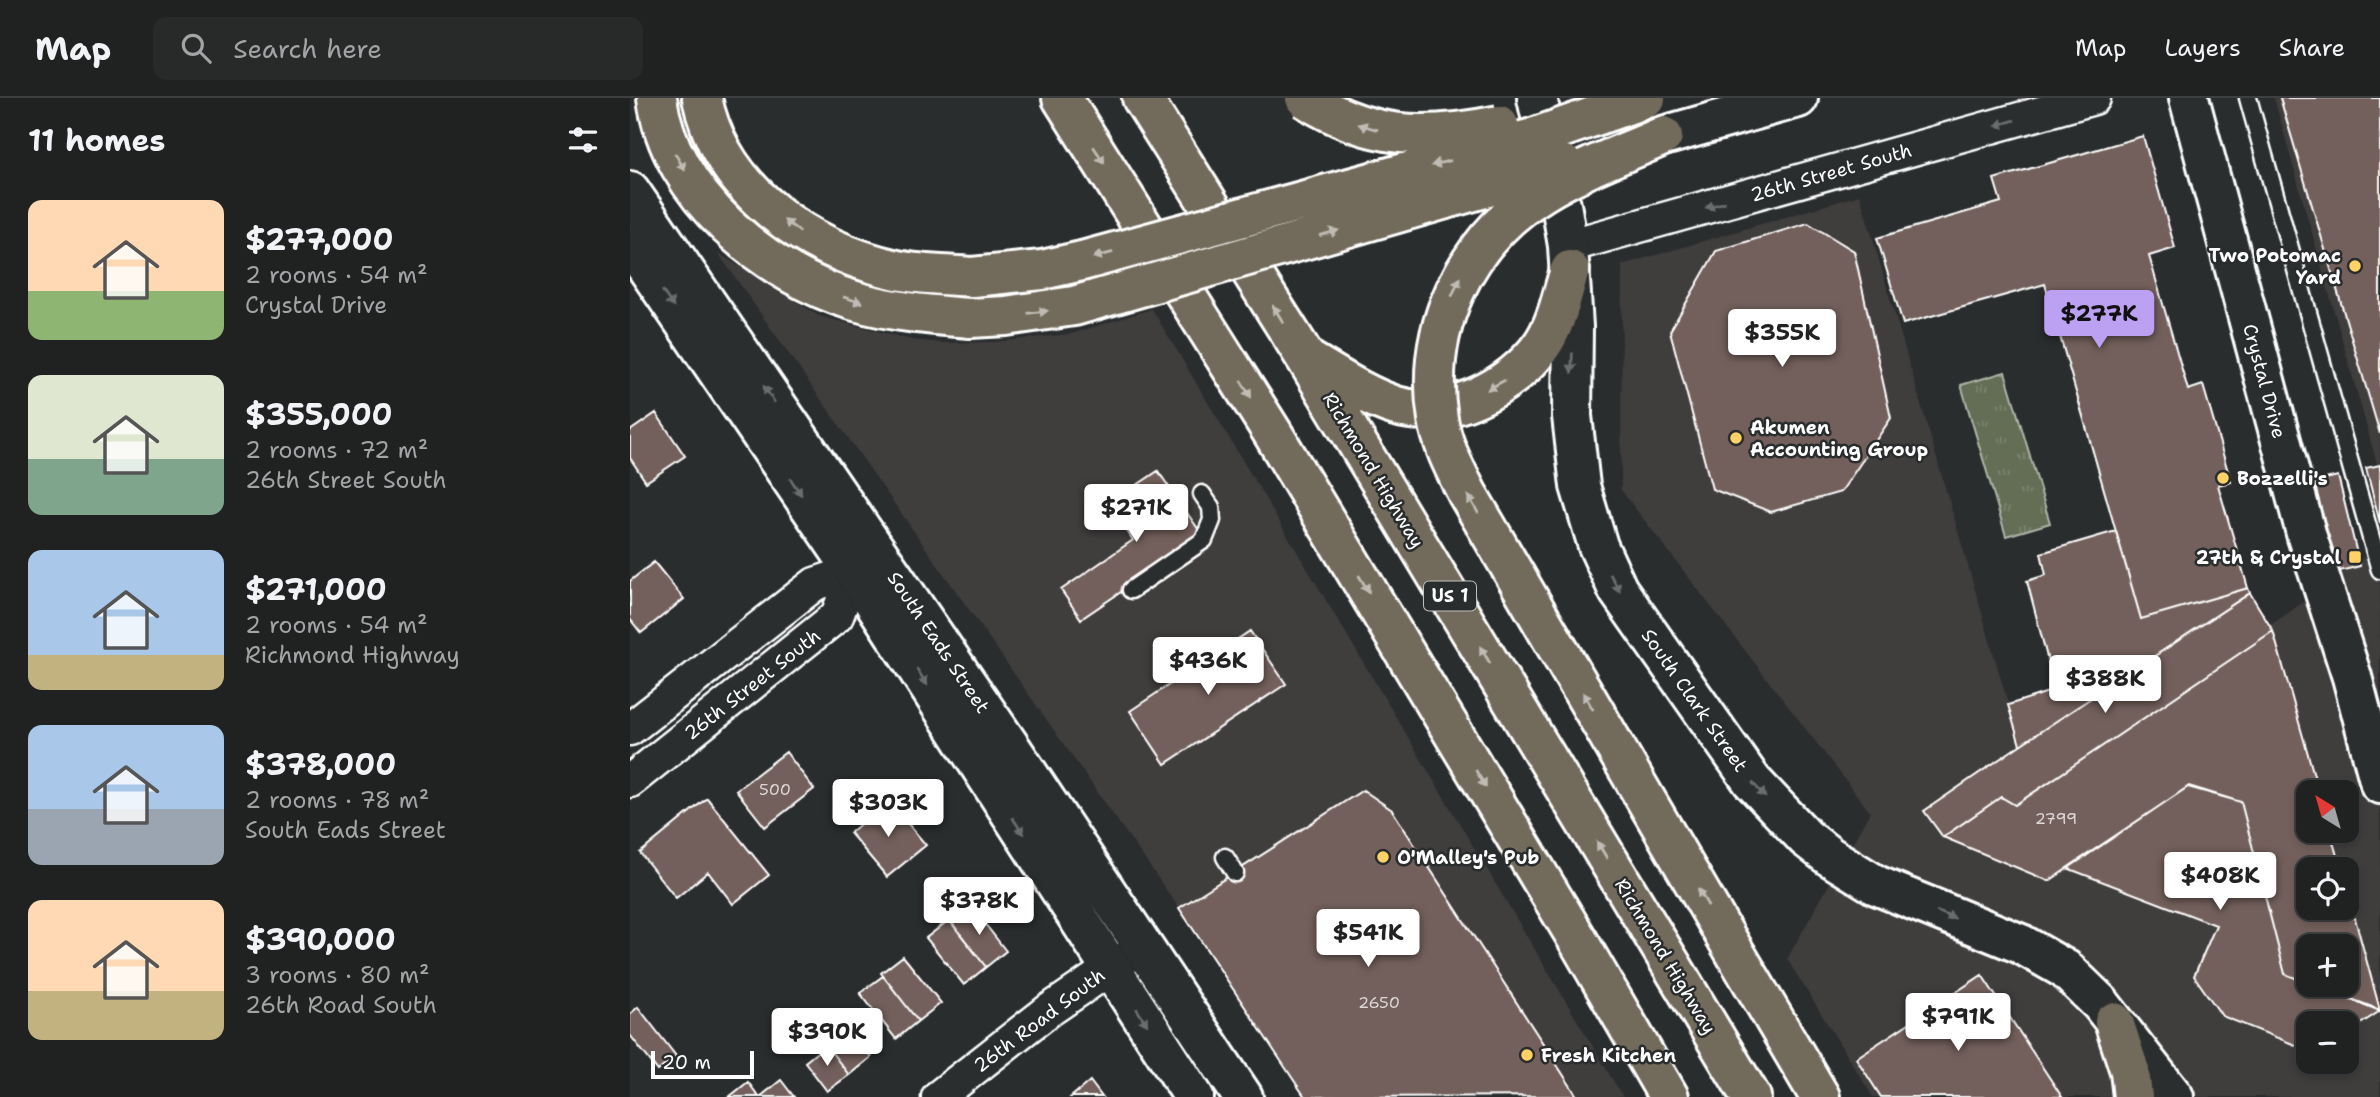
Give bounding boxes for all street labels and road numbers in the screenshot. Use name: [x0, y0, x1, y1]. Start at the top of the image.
street label: 26th Street South: [1748, 137, 1915, 207]
street label: Crystal Drive: [2237, 321, 2292, 441]
street label: Richmond Highway: [1317, 388, 1430, 553]
street label: South Eads Street: [882, 567, 995, 718]
road number: US 1: [1424, 582, 1476, 610]
street label: 26th Street South: [679, 623, 826, 746]
street label: South Clark Street: [1636, 624, 1753, 777]
street label: Richmond Highway: [1609, 874, 1722, 1039]
street label: 26th Road South: [968, 963, 1110, 1078]

